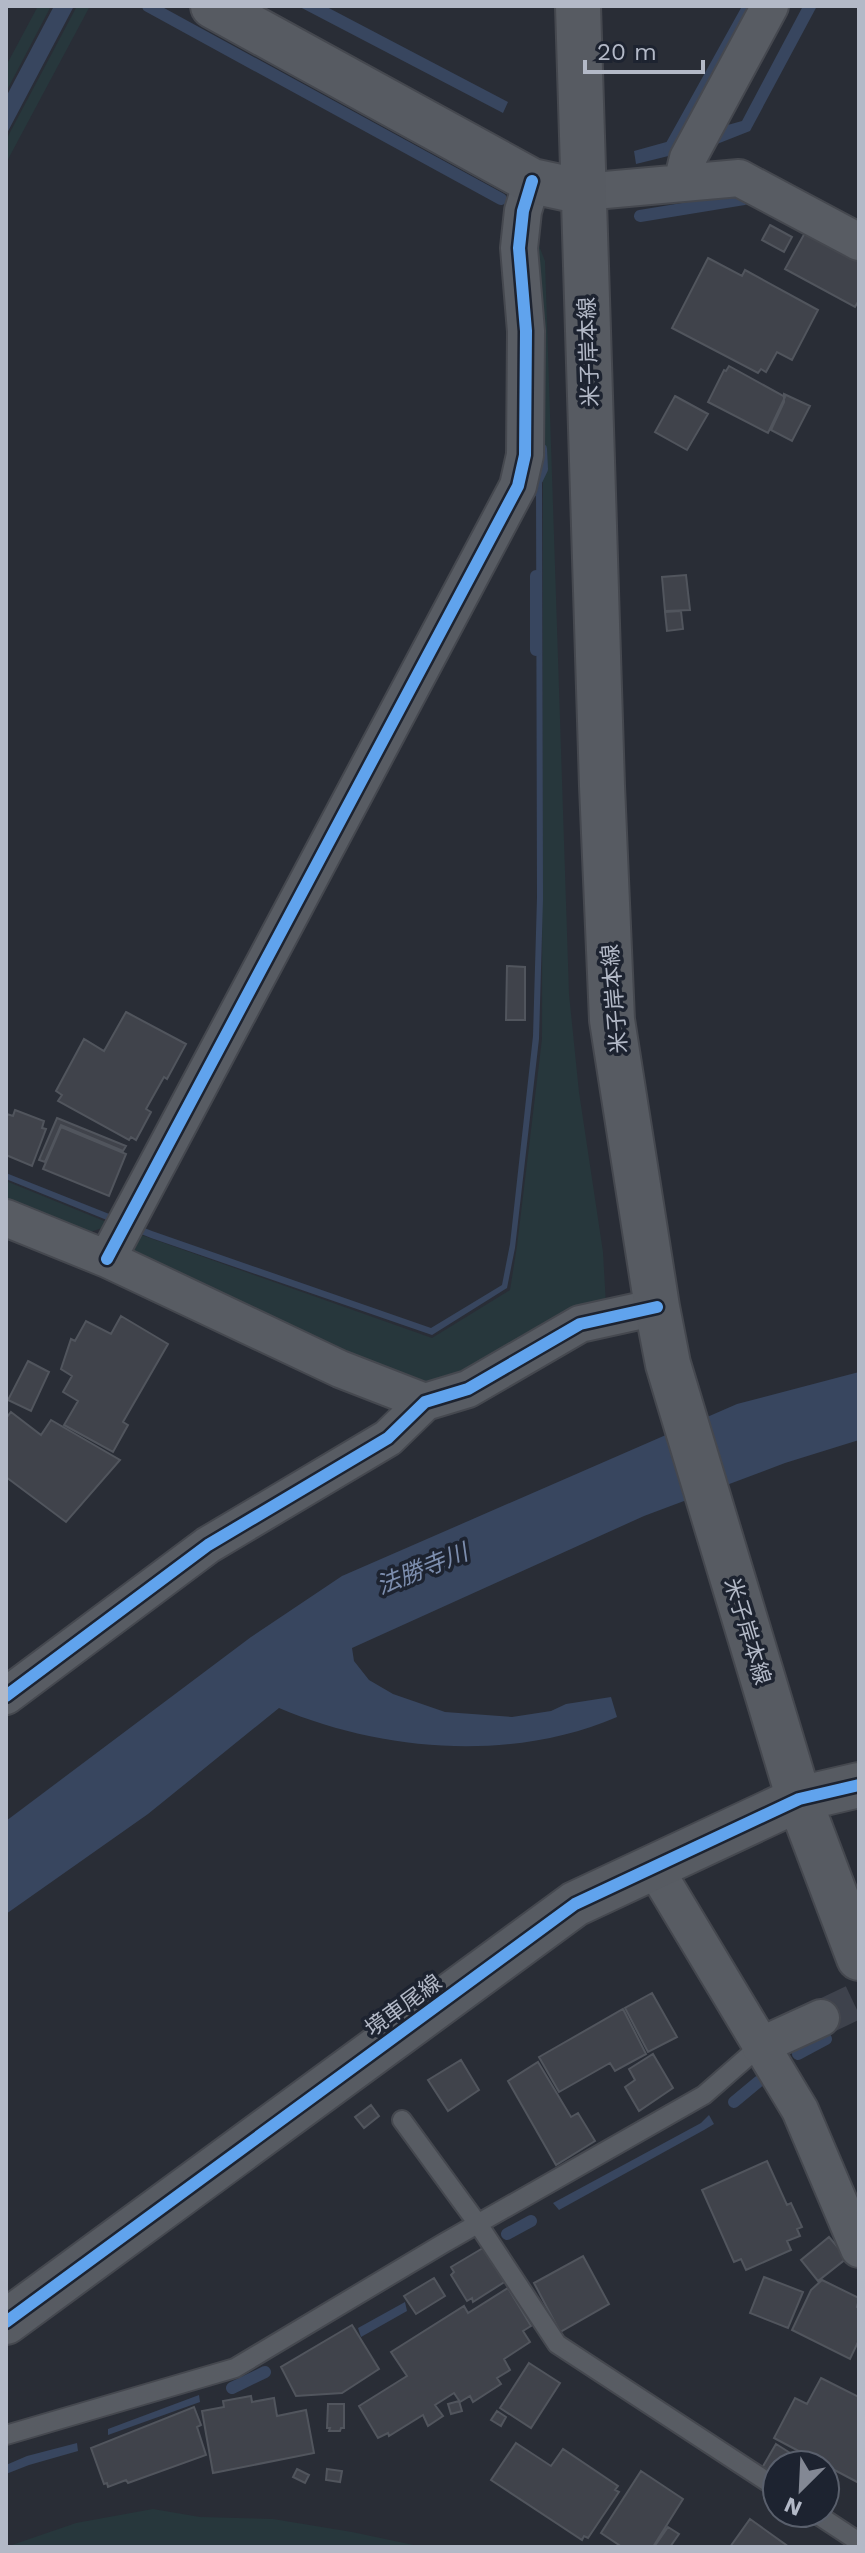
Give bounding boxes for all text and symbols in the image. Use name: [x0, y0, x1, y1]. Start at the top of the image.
scale bar: [585, 24, 703, 74]
text: 20 m: [597, 38, 657, 66]
street label: 米子岸本線: [574, 297, 603, 407]
street label: 米子岸本線: [597, 943, 632, 1055]
water label: 法勝寺川: [372, 1537, 475, 1600]
street label: 米子岸本線: [719, 1575, 776, 1687]
street label: 境車尾線: [360, 1969, 446, 2041]
north arrow: [761, 2449, 841, 2529]
text: N: [781, 2492, 806, 2522]

